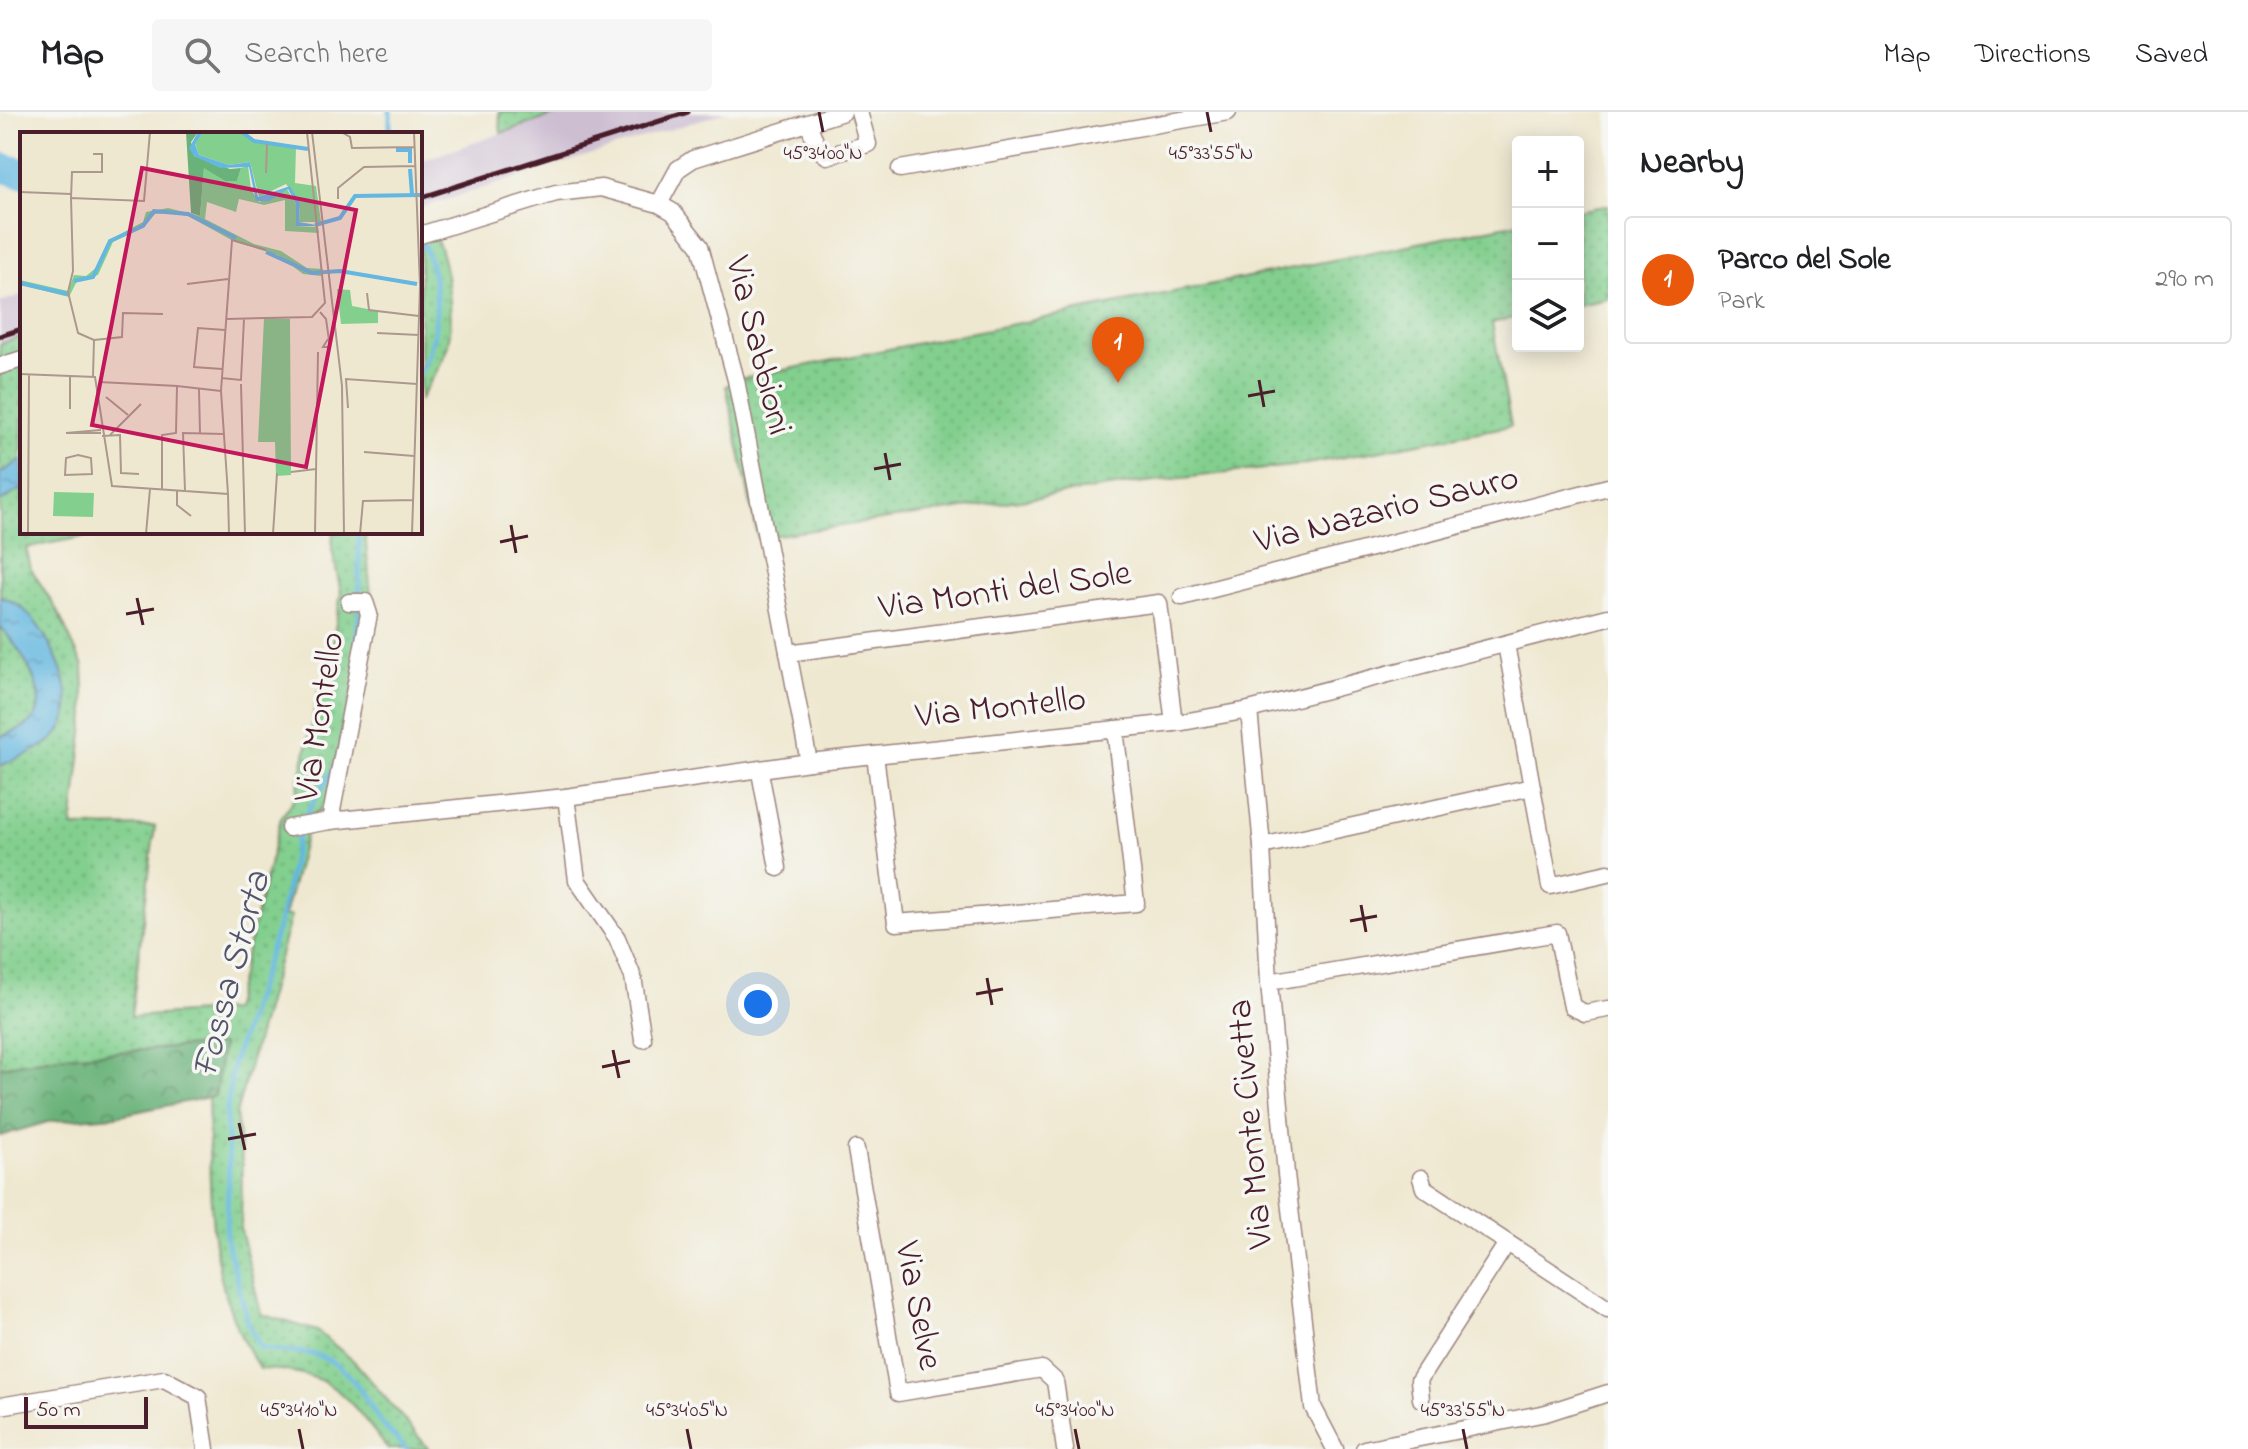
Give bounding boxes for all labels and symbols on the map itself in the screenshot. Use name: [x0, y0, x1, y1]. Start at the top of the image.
inset map: [20, 132, 422, 534]
text: 45°34'00"N: [783, 140, 863, 169]
text: 45°33'55"N: [1169, 140, 1253, 169]
street label: Via Sabbioni: [709, 250, 805, 441]
pin: 1: [1092, 317, 1144, 383]
street label: Via Nazario Sauro: [1249, 453, 1524, 570]
street label: Via Monti del Sole: [875, 548, 1135, 636]
street label: Via Montello: [281, 628, 361, 807]
street label: Via Montello: [912, 674, 1089, 744]
water label: Fossa Storta: [179, 865, 288, 1084]
your location: [738, 984, 778, 1024]
street label: Via Monte Civetta: [1215, 997, 1289, 1252]
street label: Via Selve: [878, 1236, 956, 1376]
scale bar: [24, 1393, 148, 1429]
text: 45°34'10"N: [261, 1397, 337, 1426]
text: 45°34'05"N: [646, 1397, 728, 1426]
text: 45°34'00"N: [1035, 1397, 1115, 1426]
text: 45°33'55"N: [1421, 1397, 1505, 1426]

